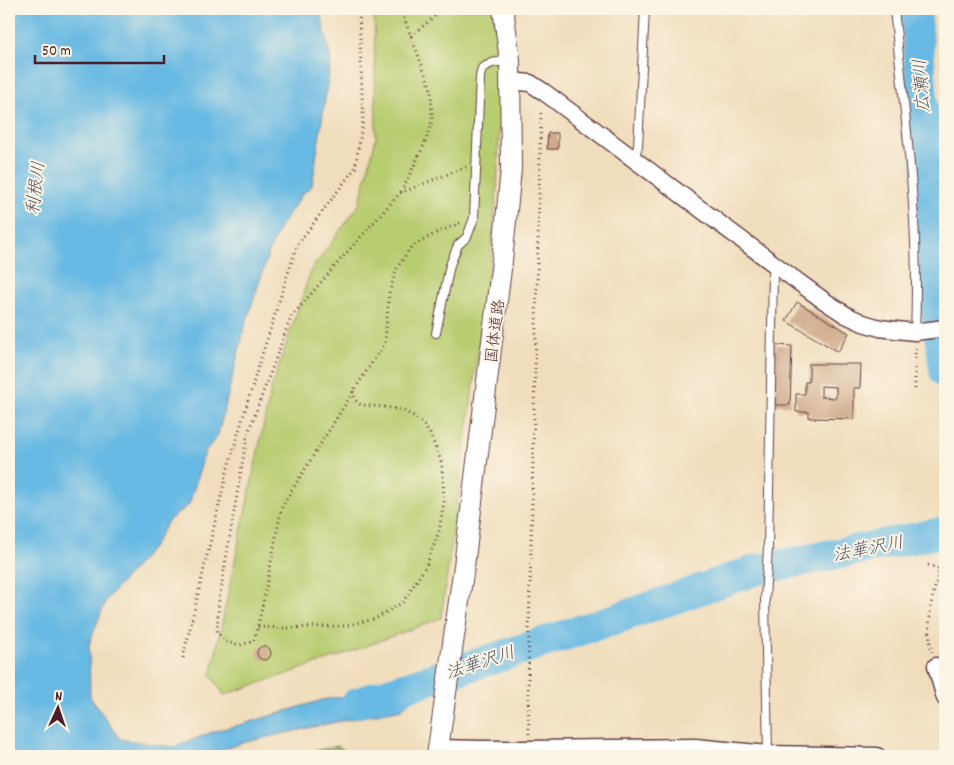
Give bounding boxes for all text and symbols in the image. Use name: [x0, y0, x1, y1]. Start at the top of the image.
scale bar: [35, 32, 164, 64]
text: 50 m: [42, 41, 71, 63]
water label: 広瀬川: [909, 58, 938, 114]
water label: 利根川: [22, 160, 53, 217]
street label: 国体道路: [481, 298, 512, 364]
water label: 法華沢川: [831, 531, 906, 570]
water label: 法華沢川: [443, 641, 519, 687]
north arrow: [32, 682, 82, 732]
text: N: [55, 687, 63, 707]

